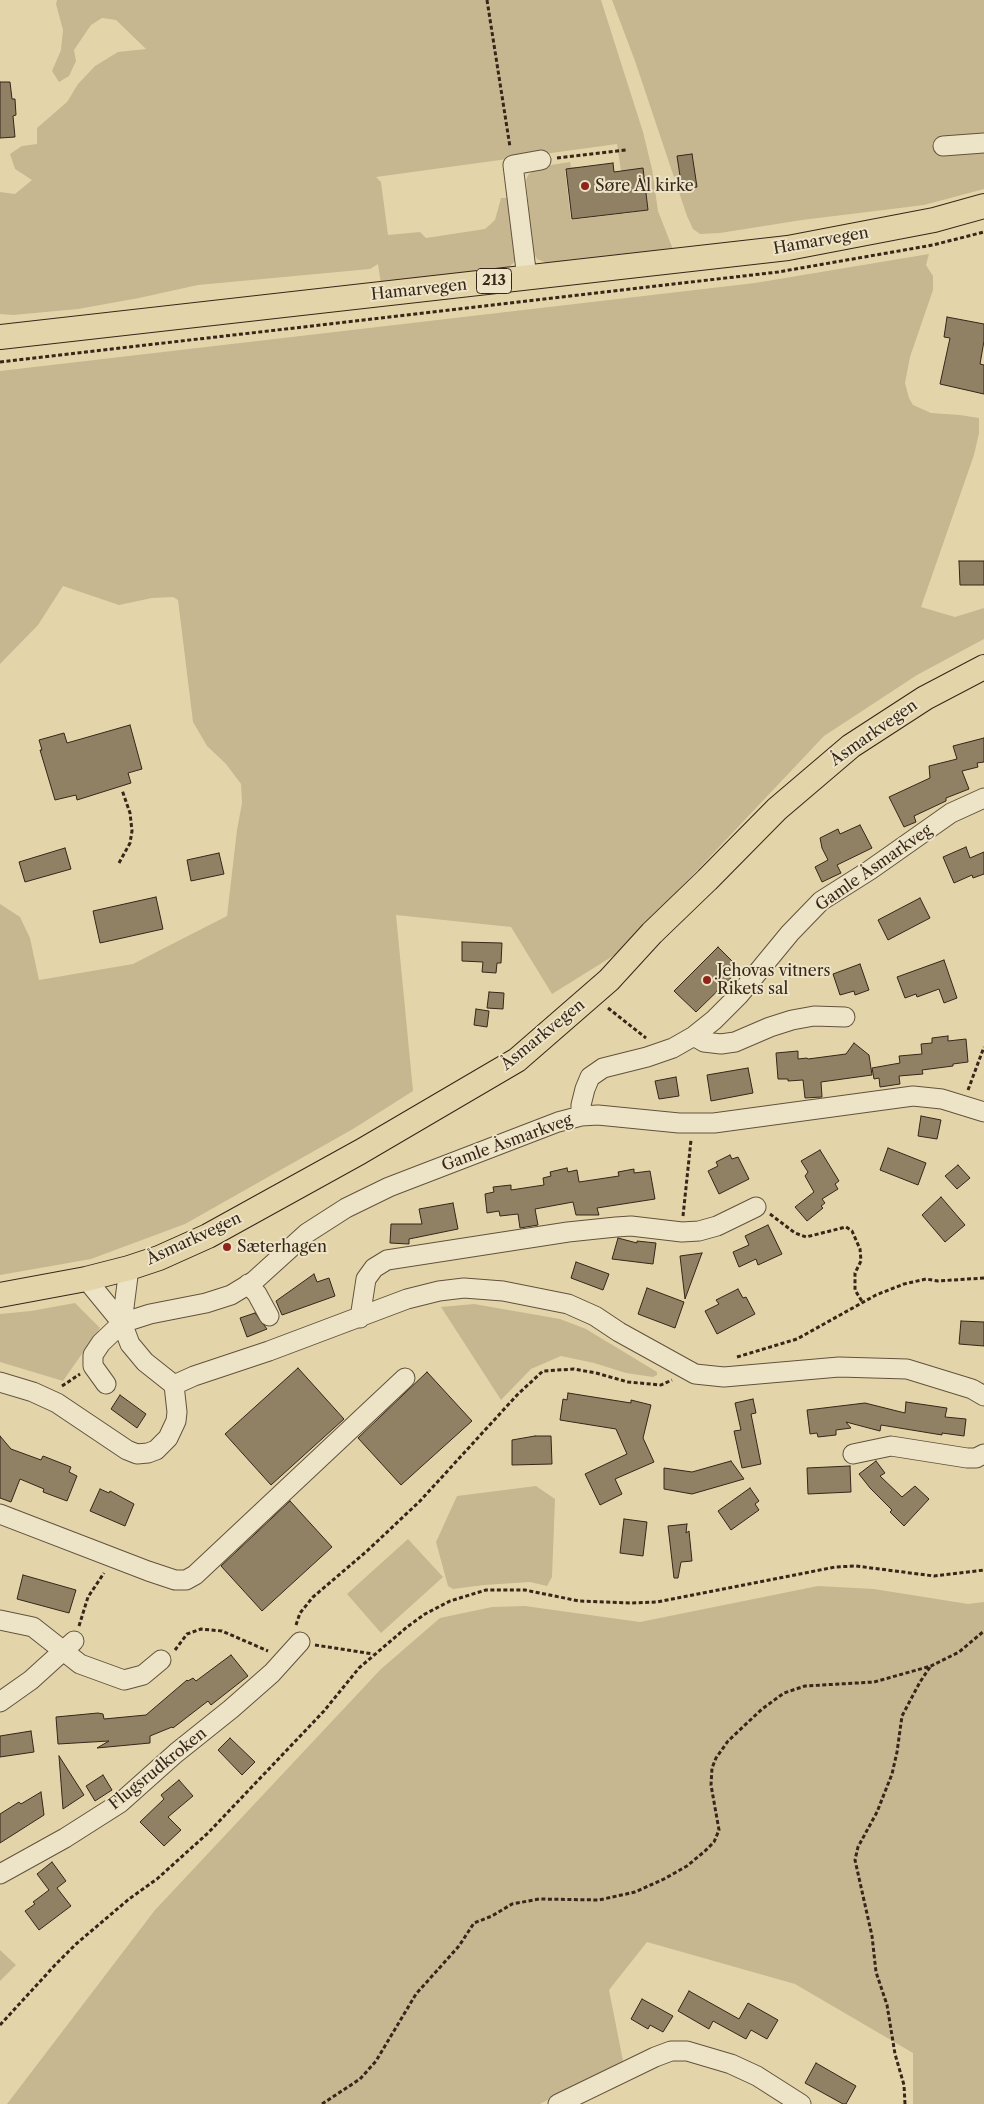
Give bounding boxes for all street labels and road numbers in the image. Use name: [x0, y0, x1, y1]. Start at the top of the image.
street label: Hamarvegen: [772, 223, 870, 259]
road number: 213: [476, 268, 512, 294]
street label: Hamarvegen: [370, 275, 468, 305]
street label: Åsmarkvegen: [827, 696, 921, 770]
street label: Gamle Åsmarkveg: [812, 821, 936, 915]
street label: Åsmarkvegen: [497, 995, 589, 1075]
street label: Gamle Åsmarkveg: [439, 1110, 575, 1176]
street label: Åsmarkvegen: [144, 1209, 244, 1269]
street label: Flugsrudkroken: [105, 1724, 211, 1814]

